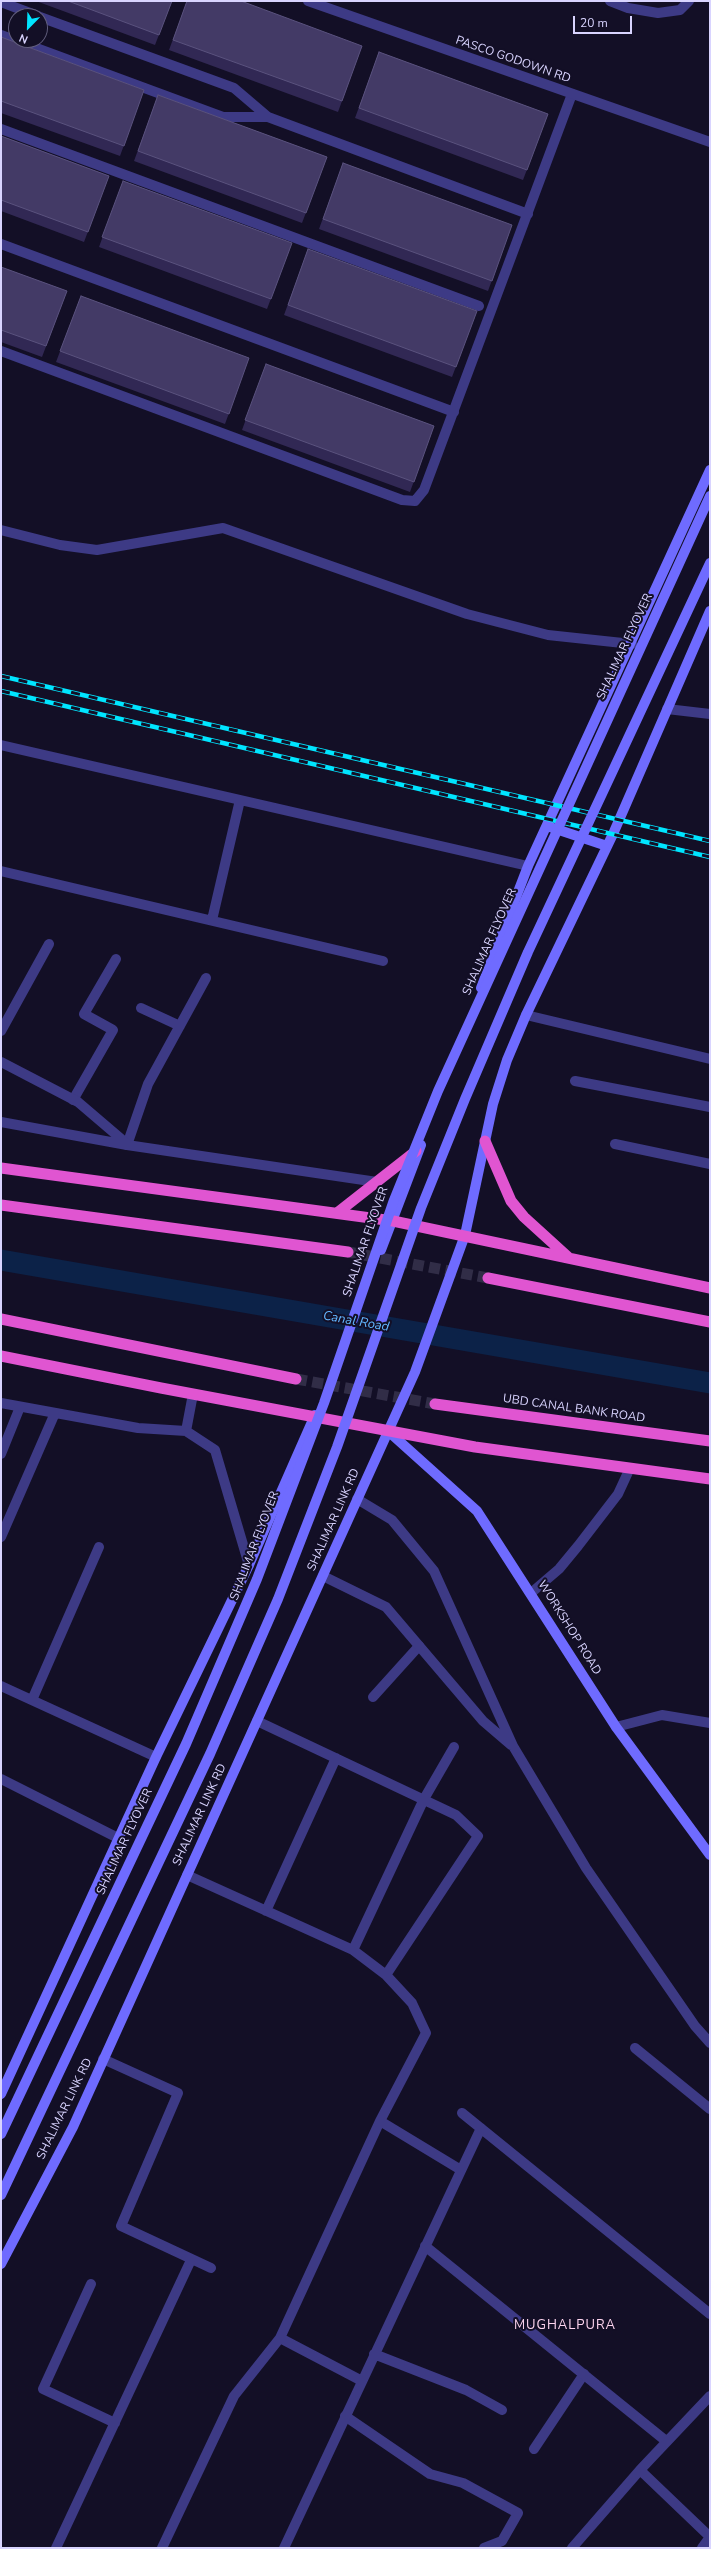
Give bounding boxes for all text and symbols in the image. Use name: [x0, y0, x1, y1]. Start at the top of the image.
north arrow: [8, 8, 48, 48]
scale bar: [575, 8, 634, 34]
text: 20 m: [580, 15, 608, 31]
text: N: [17, 30, 30, 47]
street label: PASCO GODOWN RD: [454, 34, 572, 86]
street label: SHALIMAR FLYOVER: [594, 592, 656, 702]
street label: SHALIMAR FLYOVER: [460, 886, 520, 998]
street label: SHALIMAR FLYOVER: [340, 1185, 392, 1299]
water label: Canal Road: [322, 1308, 390, 1336]
street label: UBD CANAL BANK ROAD: [502, 1392, 646, 1426]
street label: SHALIMAR LINK RD: [305, 1466, 363, 1574]
street label: SHALIMAR FLYOVER: [228, 1489, 282, 1603]
street label: WORKSHOP ROAD: [534, 1578, 604, 1678]
street label: SHALIMAR LINK RD: [170, 1762, 230, 1868]
street label: SHALIMAR FLYOVER: [94, 1787, 156, 1897]
street label: SHALIMAR LINK RD: [34, 2056, 96, 2162]
district label: MUGHALPURA: [514, 2318, 616, 2334]

